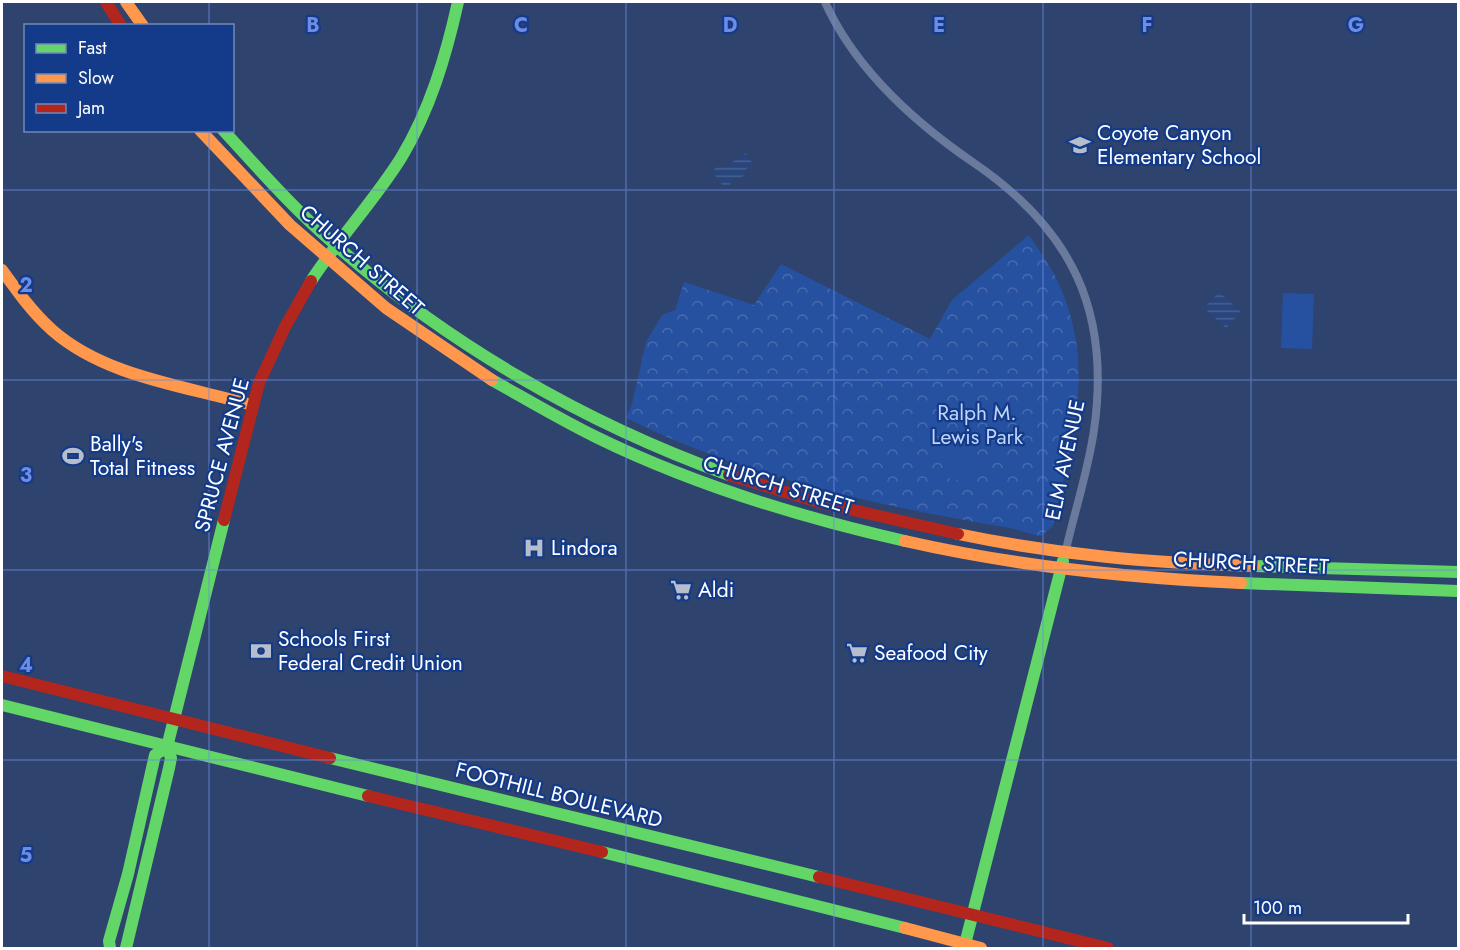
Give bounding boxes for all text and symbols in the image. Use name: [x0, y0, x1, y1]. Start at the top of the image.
text: B: [306, 11, 320, 40]
text: C: [514, 11, 528, 40]
text: D: [723, 11, 737, 40]
text: E: [933, 11, 945, 40]
text: F: [1141, 11, 1153, 40]
text: G: [1348, 11, 1364, 40]
legend: [24, 24, 234, 132]
text: Fast: [78, 35, 107, 61]
text: Slow: [78, 65, 115, 91]
text: Jam: [76, 95, 105, 121]
place label: Coyote Canyon Elementary School: [1097, 118, 1261, 172]
school or university icon: Coyote Canyon Elementary School: [1068, 133, 1092, 157]
street label: CHURCH STREET: [293, 198, 431, 323]
text: 2: [19, 271, 33, 300]
street label: SPRUCE AVENUE: [187, 375, 257, 535]
street label: ELM AVENUE: [1038, 397, 1092, 523]
park label: Ralph M. Lewis Park: [931, 398, 1024, 452]
place label: Bally's Total Fitness: [90, 429, 195, 483]
sports icon: Bally's Total Fitness: [61, 444, 85, 468]
street label: CHURCH STREET: [699, 448, 857, 522]
text: 3: [20, 461, 32, 490]
place label: Lindora: [551, 533, 618, 563]
hospital icon: Lindora: [522, 536, 546, 560]
street label: CHURCH STREET: [1172, 544, 1330, 582]
place label: Aldi: [698, 575, 734, 605]
supermarket icon: Aldi: [669, 578, 693, 602]
place label: Schools First Federal Credit Union: [278, 624, 463, 678]
place label: Seafood City: [874, 638, 989, 668]
bank icon: Schools First Federal Credit Union: [249, 639, 273, 663]
supermarket icon: Seafood City: [845, 641, 869, 665]
text: 4: [19, 651, 33, 680]
street label: FOOTHILL BOULEVARD: [452, 755, 666, 835]
text: 5: [20, 841, 33, 870]
scale bar: [1244, 887, 1408, 925]
text: 100 m: [1253, 895, 1302, 921]

